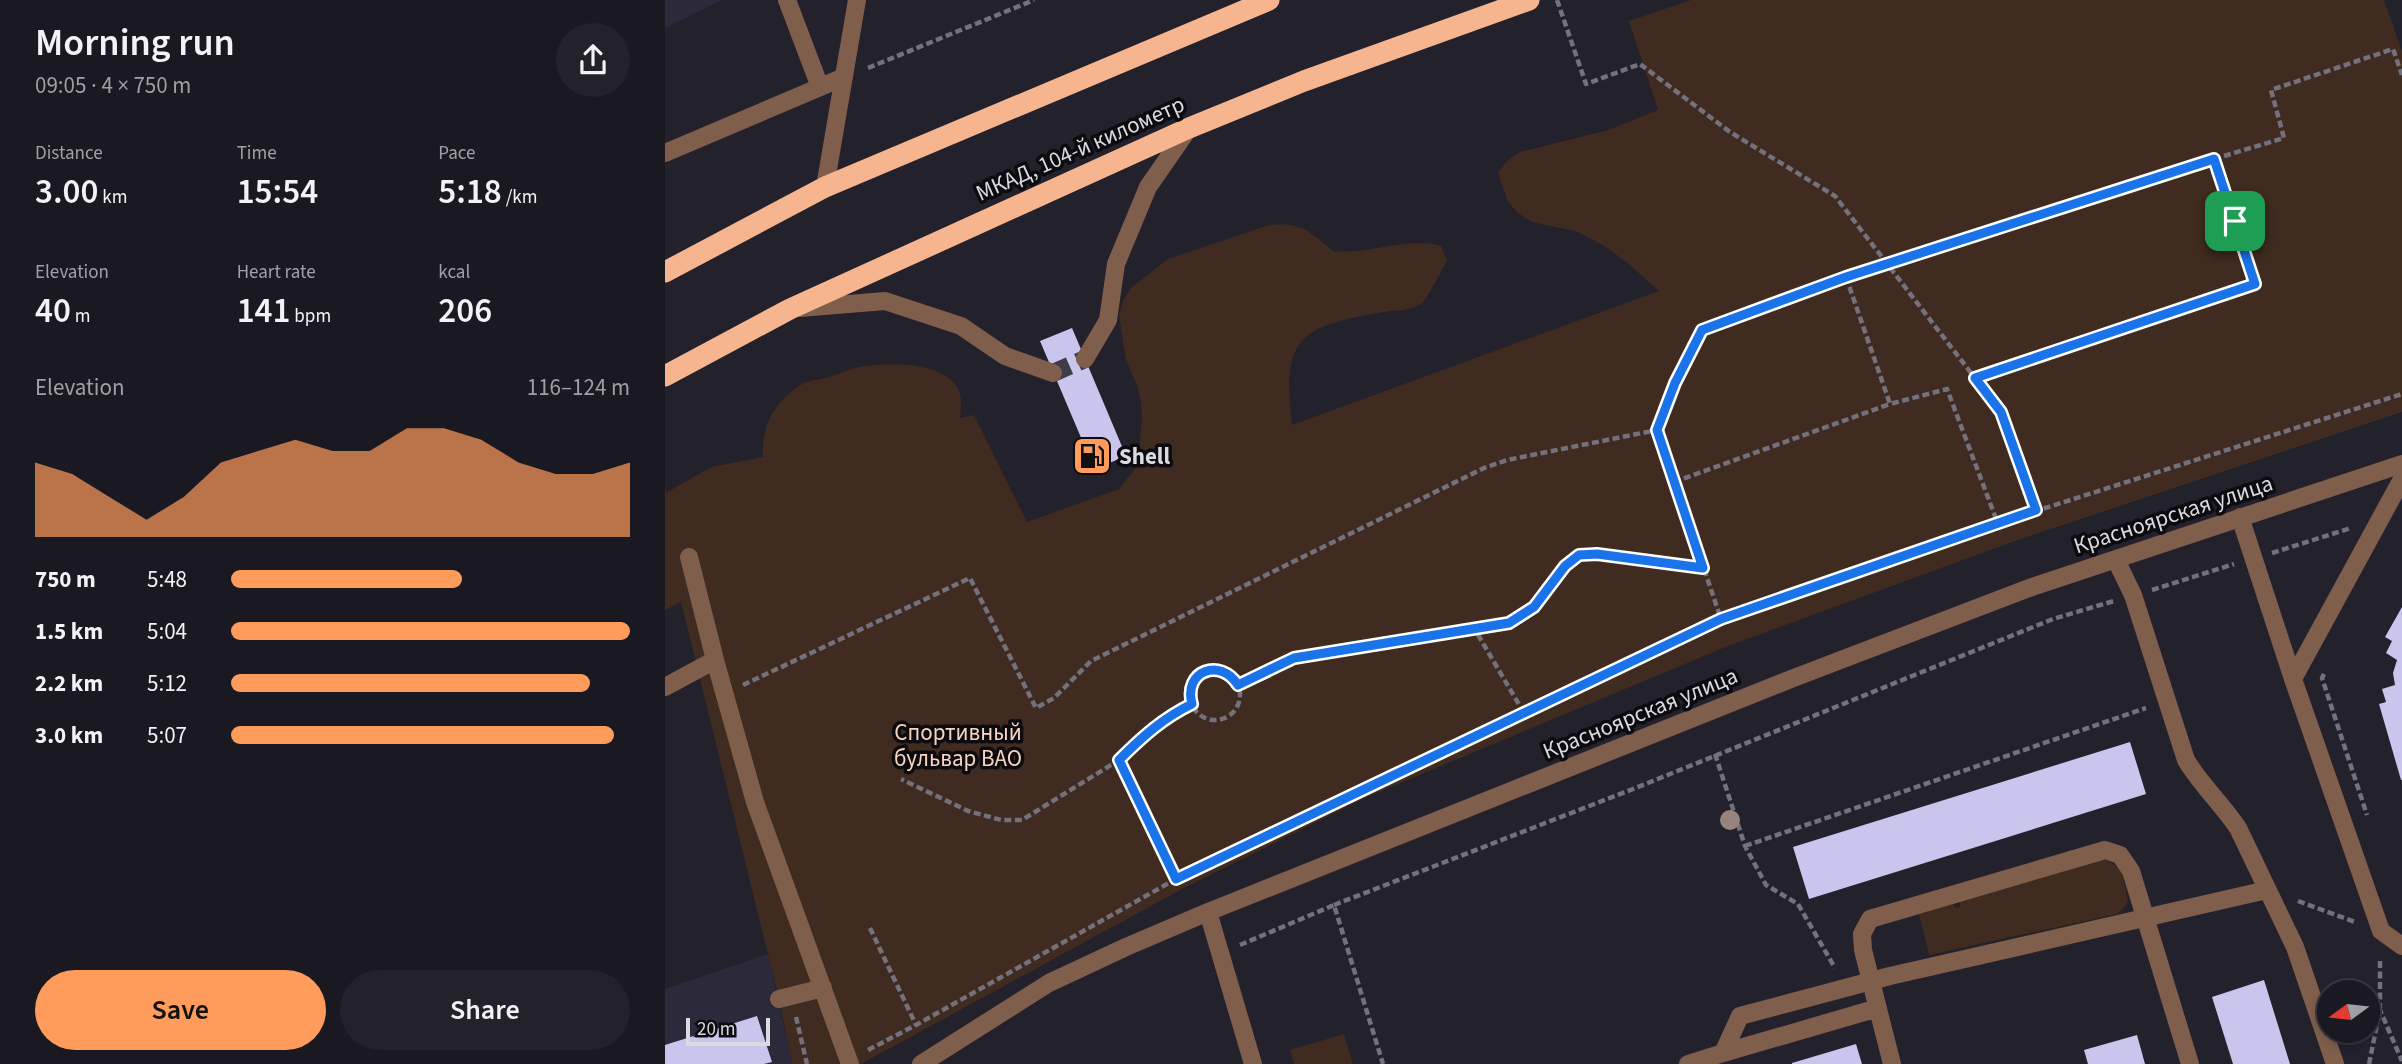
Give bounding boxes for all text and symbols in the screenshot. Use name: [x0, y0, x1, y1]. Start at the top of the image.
text: Morning run: [35, 16, 235, 70]
button: share: [556, 23, 630, 97]
text: 09:05 · 4 × 750 m: [35, 69, 191, 102]
street label: МКАД, 104-й километр: [971, 88, 1190, 209]
text: Distance: [35, 140, 103, 167]
text: Time: [237, 140, 277, 167]
text: Pace: [438, 140, 476, 167]
text: 3.00: [35, 167, 99, 217]
text: 15:54: [237, 167, 318, 217]
text: 5:18: [438, 167, 502, 217]
text: km: [99, 184, 127, 211]
text: /km: [502, 184, 537, 211]
pin: [2205, 191, 2265, 251]
icon: arrive: [2216, 202, 2254, 240]
text: Elevation: [35, 259, 109, 286]
text: Heart rate: [237, 259, 316, 286]
text: kcal: [438, 259, 470, 286]
text: 40: [35, 286, 71, 336]
text: 141: [237, 286, 291, 336]
text: 206: [438, 286, 492, 336]
text: m: [71, 303, 90, 330]
text: bpm: [291, 303, 331, 330]
text: Elevation: [35, 371, 125, 404]
text: 116–124 m: [527, 371, 630, 404]
fuel station icon: Shell: [1071, 435, 1113, 477]
place label: Shell: [1119, 440, 1170, 473]
street label: Красноярская улица: [2069, 467, 2277, 562]
text: 750 m: [35, 563, 96, 596]
text: 5:48: [147, 563, 187, 596]
text: 1.5 km: [35, 615, 103, 648]
text: 5:04: [147, 615, 187, 648]
street label: Красноярская улица: [1538, 659, 1743, 768]
text: 2.2 km: [35, 667, 103, 700]
text: 5:12: [147, 667, 187, 700]
park label: Спортивный бульвар ВАО: [894, 716, 1022, 775]
text: 3.0 km: [35, 719, 103, 752]
text: 5:07: [147, 719, 187, 752]
button: Save: [35, 970, 326, 1050]
button: Share: [340, 970, 630, 1050]
north arrow: [2317, 980, 2380, 1043]
map controls: [2317, 980, 2380, 1043]
scale bar: [686, 1015, 770, 1047]
text: 20 m: [697, 1016, 735, 1043]

